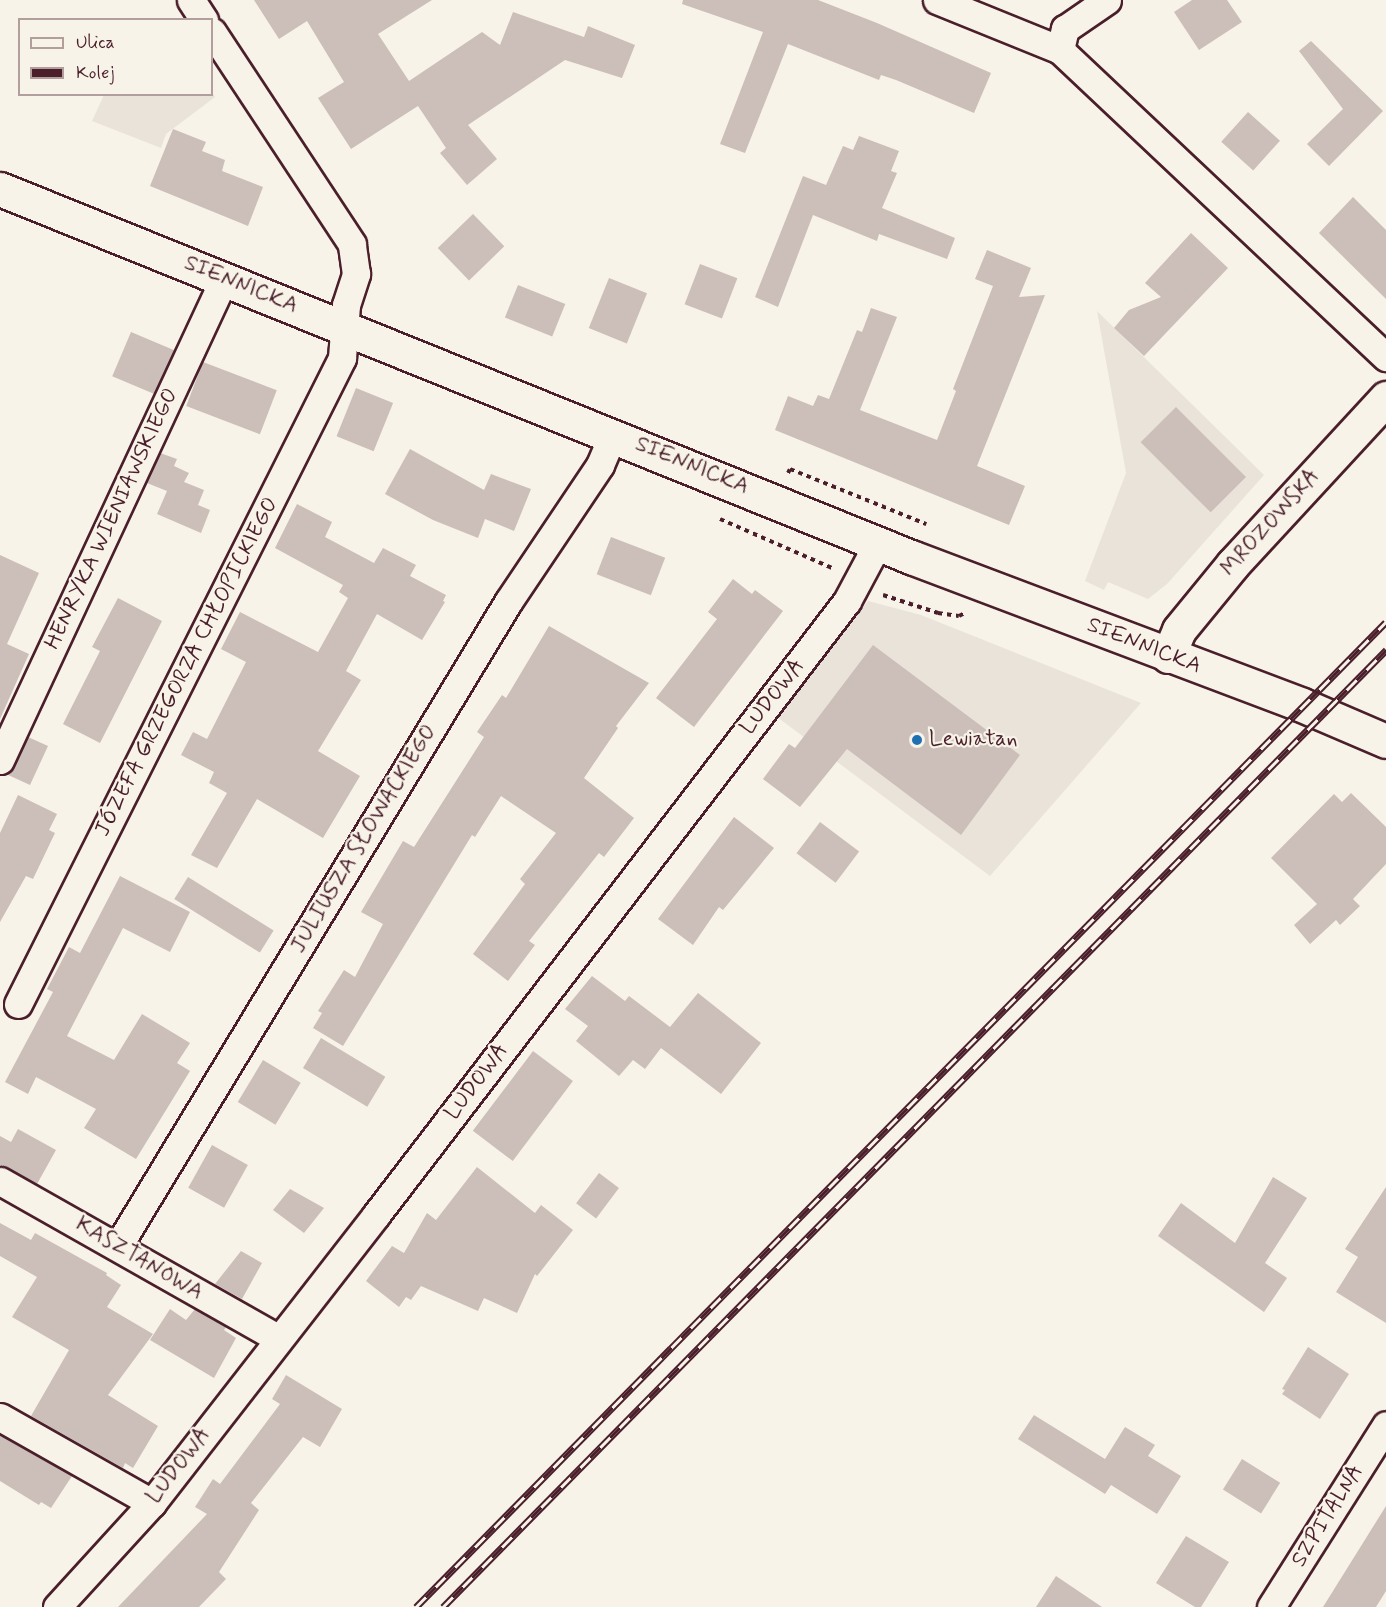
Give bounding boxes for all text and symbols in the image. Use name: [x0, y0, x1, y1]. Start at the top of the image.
legend: [18, 18, 213, 96]
text: Ulica: [76, 31, 115, 55]
text: Kolej: [76, 61, 114, 85]
street label: SIENNICKA: [180, 250, 302, 320]
street label: HENRYKA WIENIAWSKIEGO: [39, 382, 185, 656]
street label: SIENNICKA: [631, 431, 753, 501]
street label: MROZOWSKA: [1216, 464, 1326, 582]
street label: JÓZEFA GRZEGORZA CHŁOPICKIEGO: [89, 492, 285, 842]
street label: SIENNICKA: [1083, 612, 1205, 680]
street label: LUDOWA: [735, 654, 811, 740]
street label: JULIUSZA SŁOWACKIEGO: [285, 720, 443, 958]
place label: Lewiatan: [929, 727, 1018, 753]
marker: Lewiatan: [910, 733, 924, 747]
street label: LUDOWA: [440, 1038, 514, 1126]
street label: KASZTANOWA: [70, 1212, 208, 1306]
street label: LUDOWA: [141, 1423, 217, 1509]
street label: SZPITALNA: [1286, 1460, 1370, 1572]

